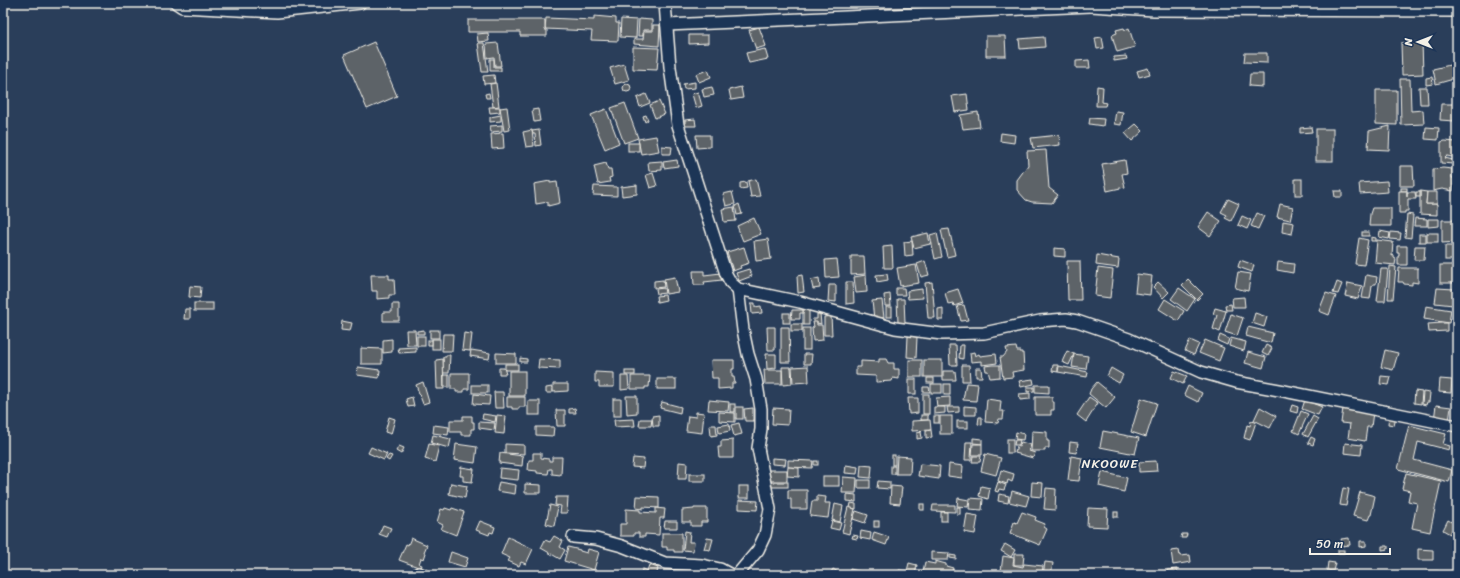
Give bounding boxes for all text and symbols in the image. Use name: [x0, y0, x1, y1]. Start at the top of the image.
north arrow: [1398, 22, 1438, 62]
text: N: [1399, 38, 1418, 47]
district label: NKOOWE: [1082, 452, 1139, 475]
scale bar: [1310, 530, 1390, 556]
text: 50 m: [1316, 533, 1343, 555]

